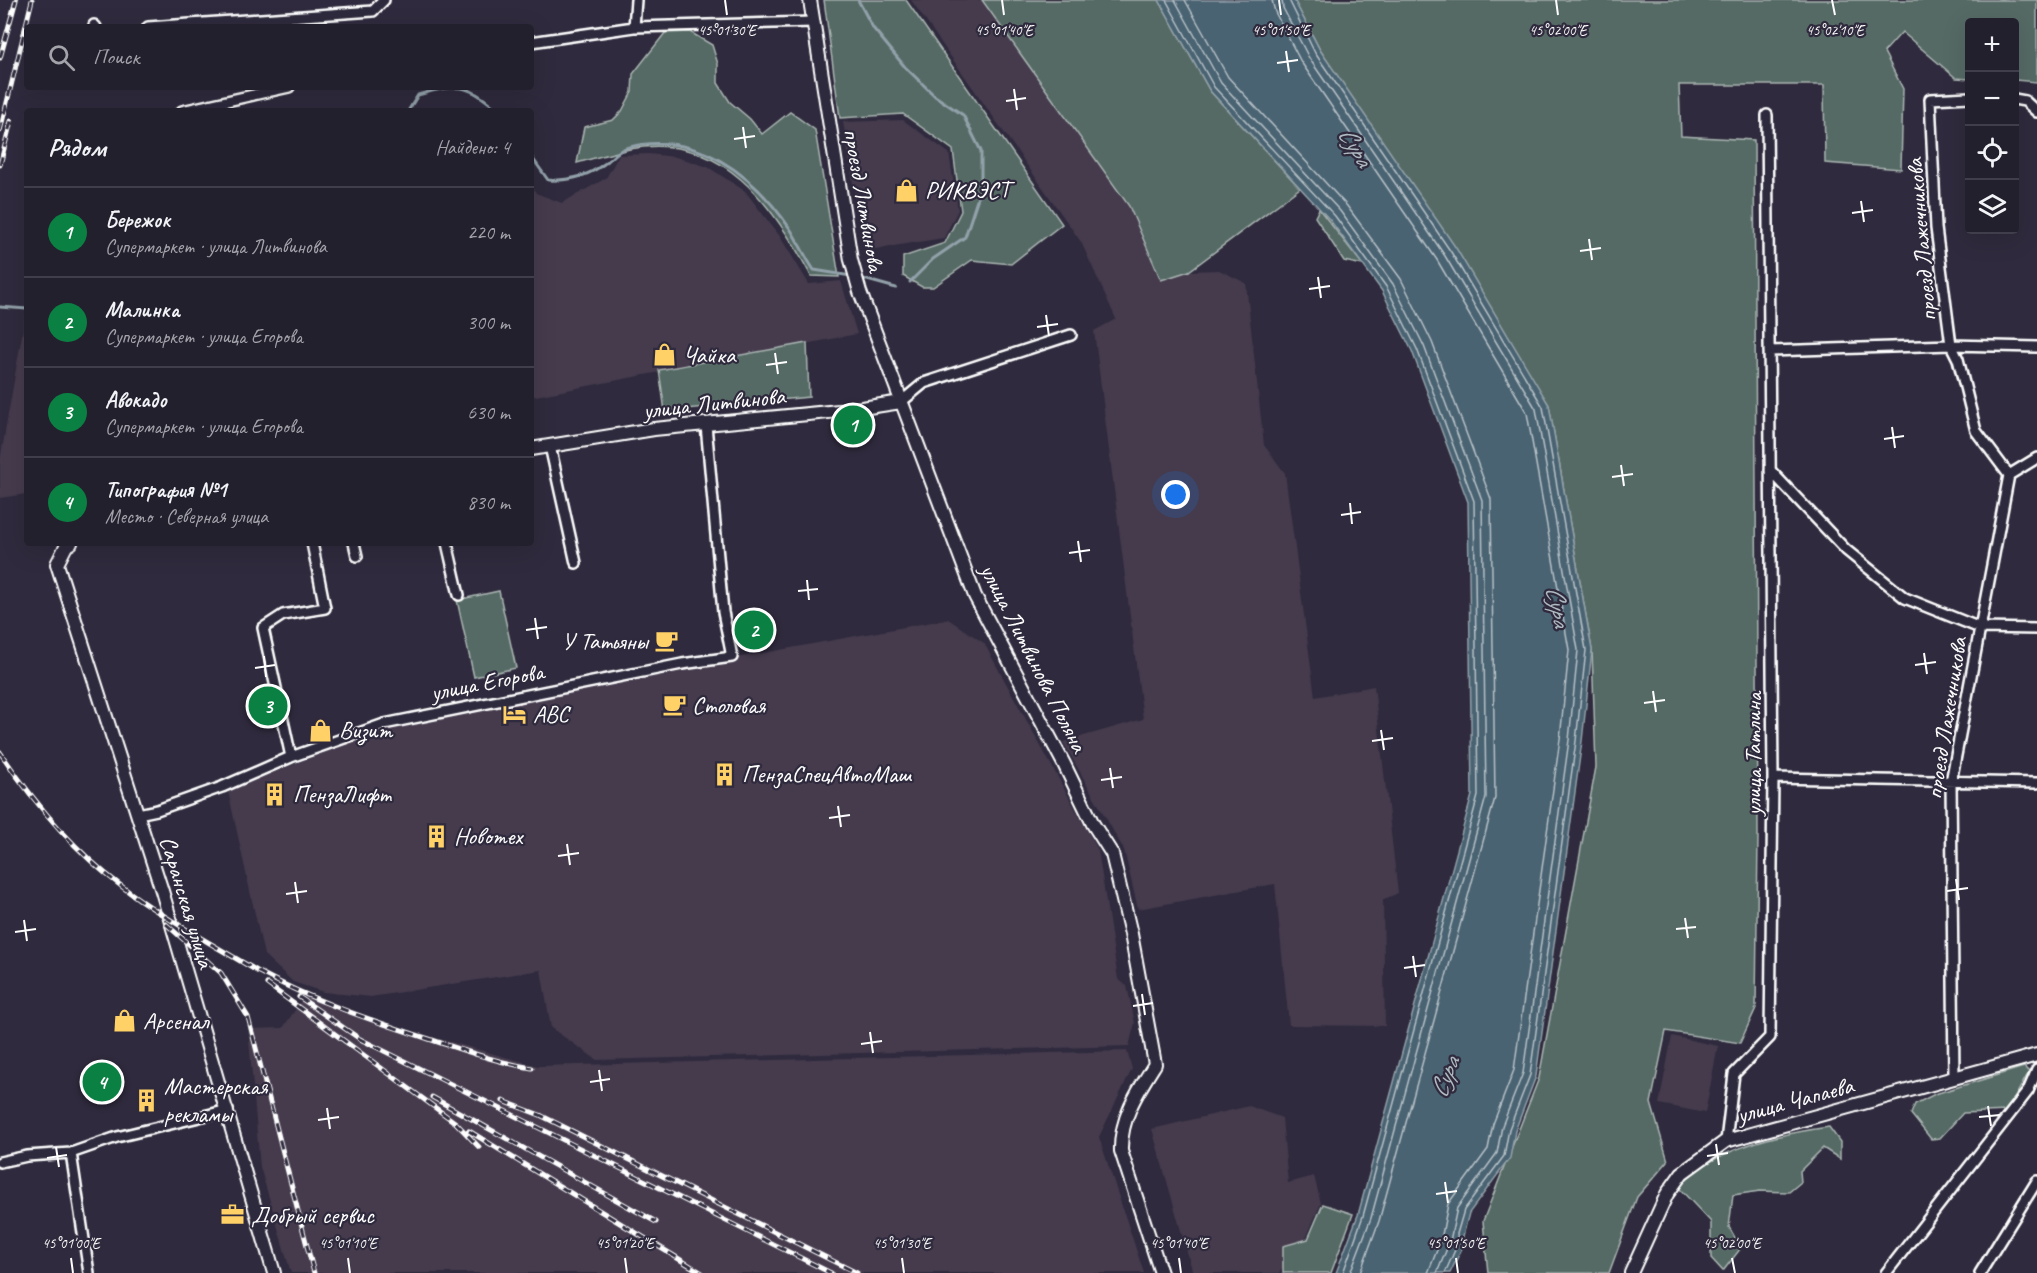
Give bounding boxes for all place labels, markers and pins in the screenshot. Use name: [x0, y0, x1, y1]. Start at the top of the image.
place label: РИКВЭСТ: [925, 175, 1016, 205]
shop icon: РИКВЭСТ: [894, 177, 920, 203]
place label: Чайка: [683, 340, 737, 370]
shop icon: Чайка: [652, 342, 678, 368]
pin: 1: [834, 402, 872, 448]
pin: 2: [734, 608, 774, 652]
place label: У Татьяны: [562, 626, 650, 656]
cafe icon: У Татьяны: [653, 628, 679, 654]
pin: 3: [248, 684, 288, 728]
place label: Столовая: [692, 690, 767, 720]
cafe icon: Столовая: [661, 692, 687, 718]
place label: ABC: [533, 699, 572, 729]
hotel icon: ABC: [502, 701, 528, 727]
place label: Визит: [339, 715, 393, 746]
shop icon: Визит: [308, 717, 334, 743]
place label: ПензаСпецАвтоМаш: [742, 759, 912, 789]
building icon: ПензаСпецАвтоМаш: [711, 761, 737, 787]
place label: ПензаЛифт: [293, 779, 392, 809]
building icon: ПензаЛифт: [262, 781, 288, 807]
place label: Новотех: [454, 821, 524, 851]
building icon: Новотех: [423, 823, 449, 849]
place label: Арсенал: [143, 1006, 210, 1036]
shop icon: Арсенал: [112, 1008, 138, 1034]
pin: 4: [82, 1060, 122, 1104]
place label: Мастерская рекламы: [164, 1071, 269, 1129]
building icon: Мастерская рекламы: [133, 1087, 159, 1113]
place label: Добрый сервис: [251, 1200, 375, 1230]
office icon: Добрый сервис: [220, 1202, 246, 1228]

